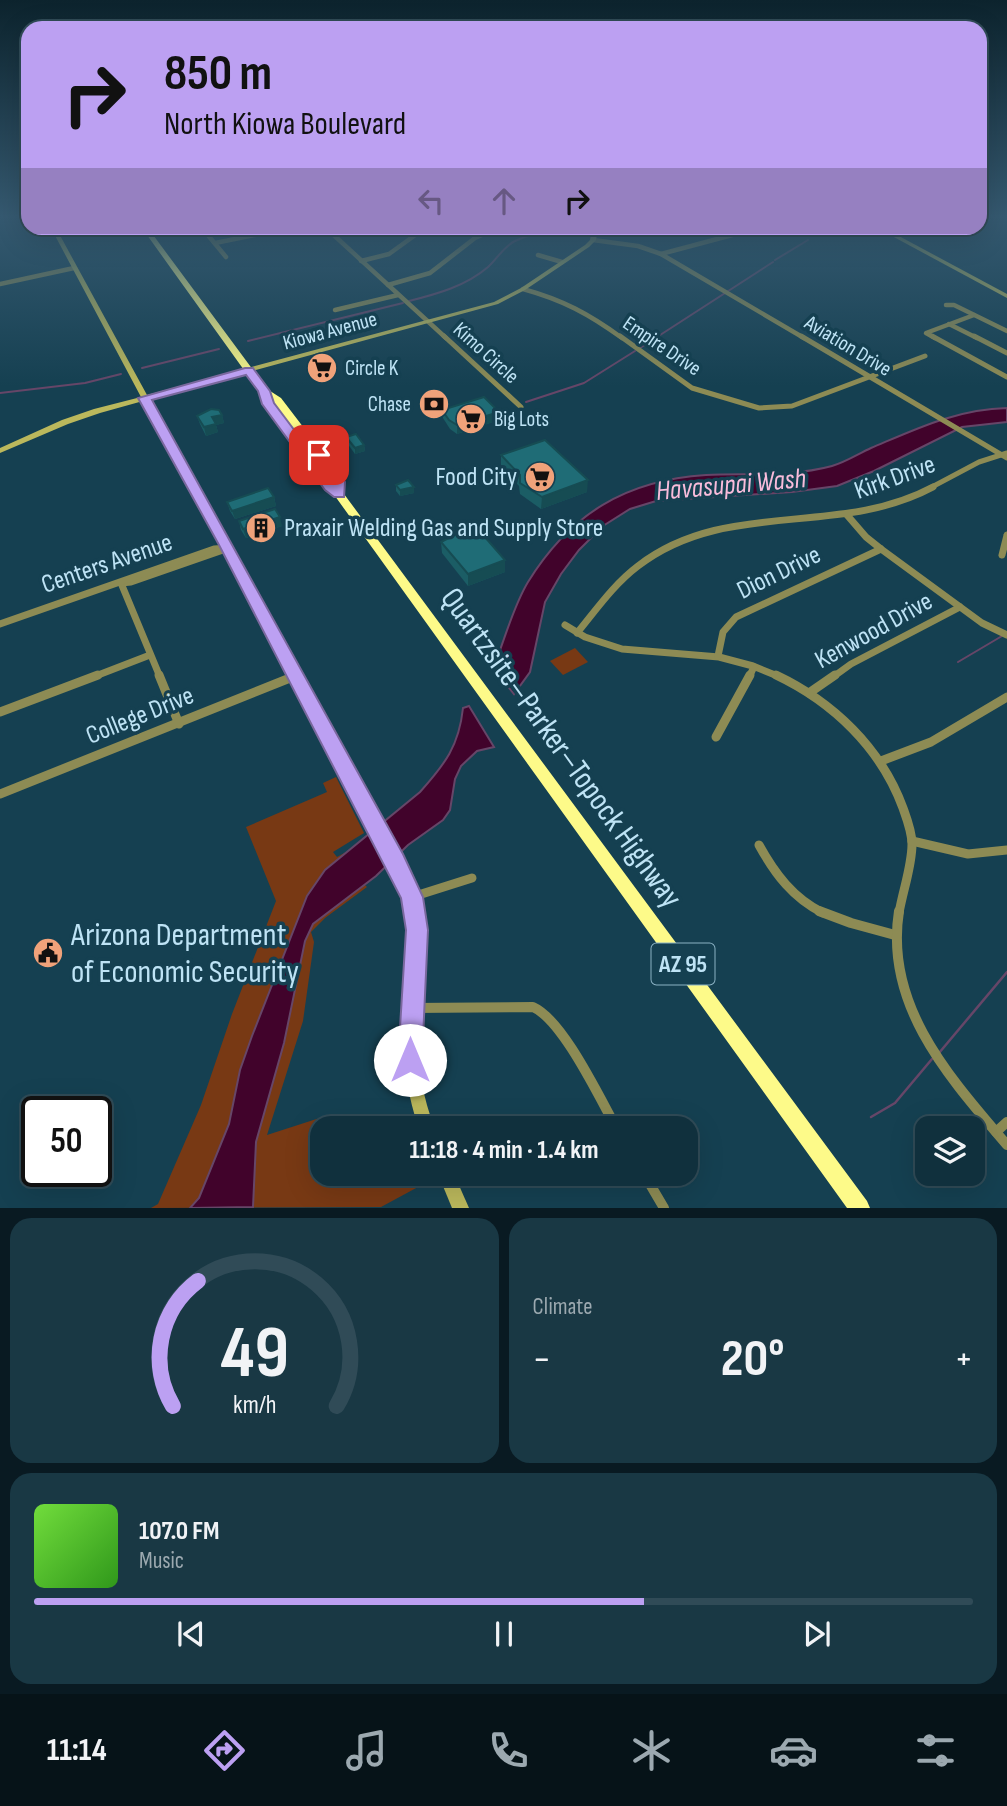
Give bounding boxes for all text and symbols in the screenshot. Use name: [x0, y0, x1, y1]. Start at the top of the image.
text: 850 m: [164, 45, 272, 104]
icon: right: [49, 49, 140, 140]
text: North Kiowa Boulevard: [164, 105, 406, 144]
icon: left: [412, 182, 450, 220]
icon: ahead: [485, 182, 523, 220]
icon: right: [558, 182, 596, 220]
street label: Kiowa Avenue: [280, 306, 380, 356]
street label: Aviation Drive: [799, 310, 896, 382]
street label: Empire Drive: [618, 311, 706, 381]
street label: Kimo Circle: [448, 317, 524, 389]
supermarket icon: Circle K: [305, 351, 339, 385]
place label: Circle K: [345, 356, 399, 381]
bank icon: Chase: [417, 387, 451, 421]
place label: Chase: [368, 392, 411, 417]
supermarket icon: Big Lots: [454, 402, 488, 436]
place label: Big Lots: [494, 407, 549, 432]
pin: [289, 425, 349, 485]
icon: arrive: [300, 436, 338, 474]
street label: Kirk Drive: [850, 449, 940, 507]
supermarket icon: Food City: [523, 460, 557, 494]
place label: Food City: [435, 462, 517, 493]
water label: Havasupai Wash: [655, 462, 808, 508]
building icon: Praxair Welding Gas and Supply Store: [244, 511, 278, 545]
place label: Praxair Welding Gas and Supply Store: [284, 513, 603, 544]
street label: Centers Avenue: [37, 527, 177, 601]
street label: Dion Drive: [732, 540, 826, 606]
street label: Quartzsite–Parker–Topock Highway: [432, 580, 690, 916]
street label: Kenwood Drive: [810, 586, 938, 676]
street label: College Drive: [82, 680, 198, 752]
place label: Arizona Department of Economic Security: [70, 916, 299, 992]
public building icon: Arizona Department of Economic Security: [31, 936, 65, 970]
road number: AZ 95: [652, 944, 714, 984]
position arrow: [373, 1023, 447, 1097]
speed limit sign: 50: [21, 1096, 112, 1187]
map controls: [915, 1116, 985, 1186]
button: layers: [915, 1116, 985, 1186]
text: 11:18 · 4 min · 1.4 km: [410, 1135, 598, 1166]
text: Climate: [533, 1293, 592, 1321]
text: 49: [220, 1311, 288, 1399]
text: 20°: [721, 1328, 785, 1391]
text: −: [533, 1337, 551, 1382]
text: +: [954, 1337, 973, 1382]
text: km/h: [233, 1390, 276, 1421]
text: 107.0 FM: [139, 1516, 220, 1547]
text: Music: [139, 1547, 184, 1575]
icon: previous: [172, 1615, 210, 1653]
icon: pause: [485, 1615, 523, 1653]
icon: next: [798, 1615, 836, 1653]
icon: directions: [200, 1726, 249, 1775]
icon: music: [342, 1726, 391, 1775]
icon: phone: [484, 1726, 533, 1775]
icon: climate: [627, 1726, 676, 1775]
icon: car: [769, 1726, 818, 1775]
icon: filters: [911, 1726, 960, 1775]
text: 11:14: [47, 1731, 107, 1770]

